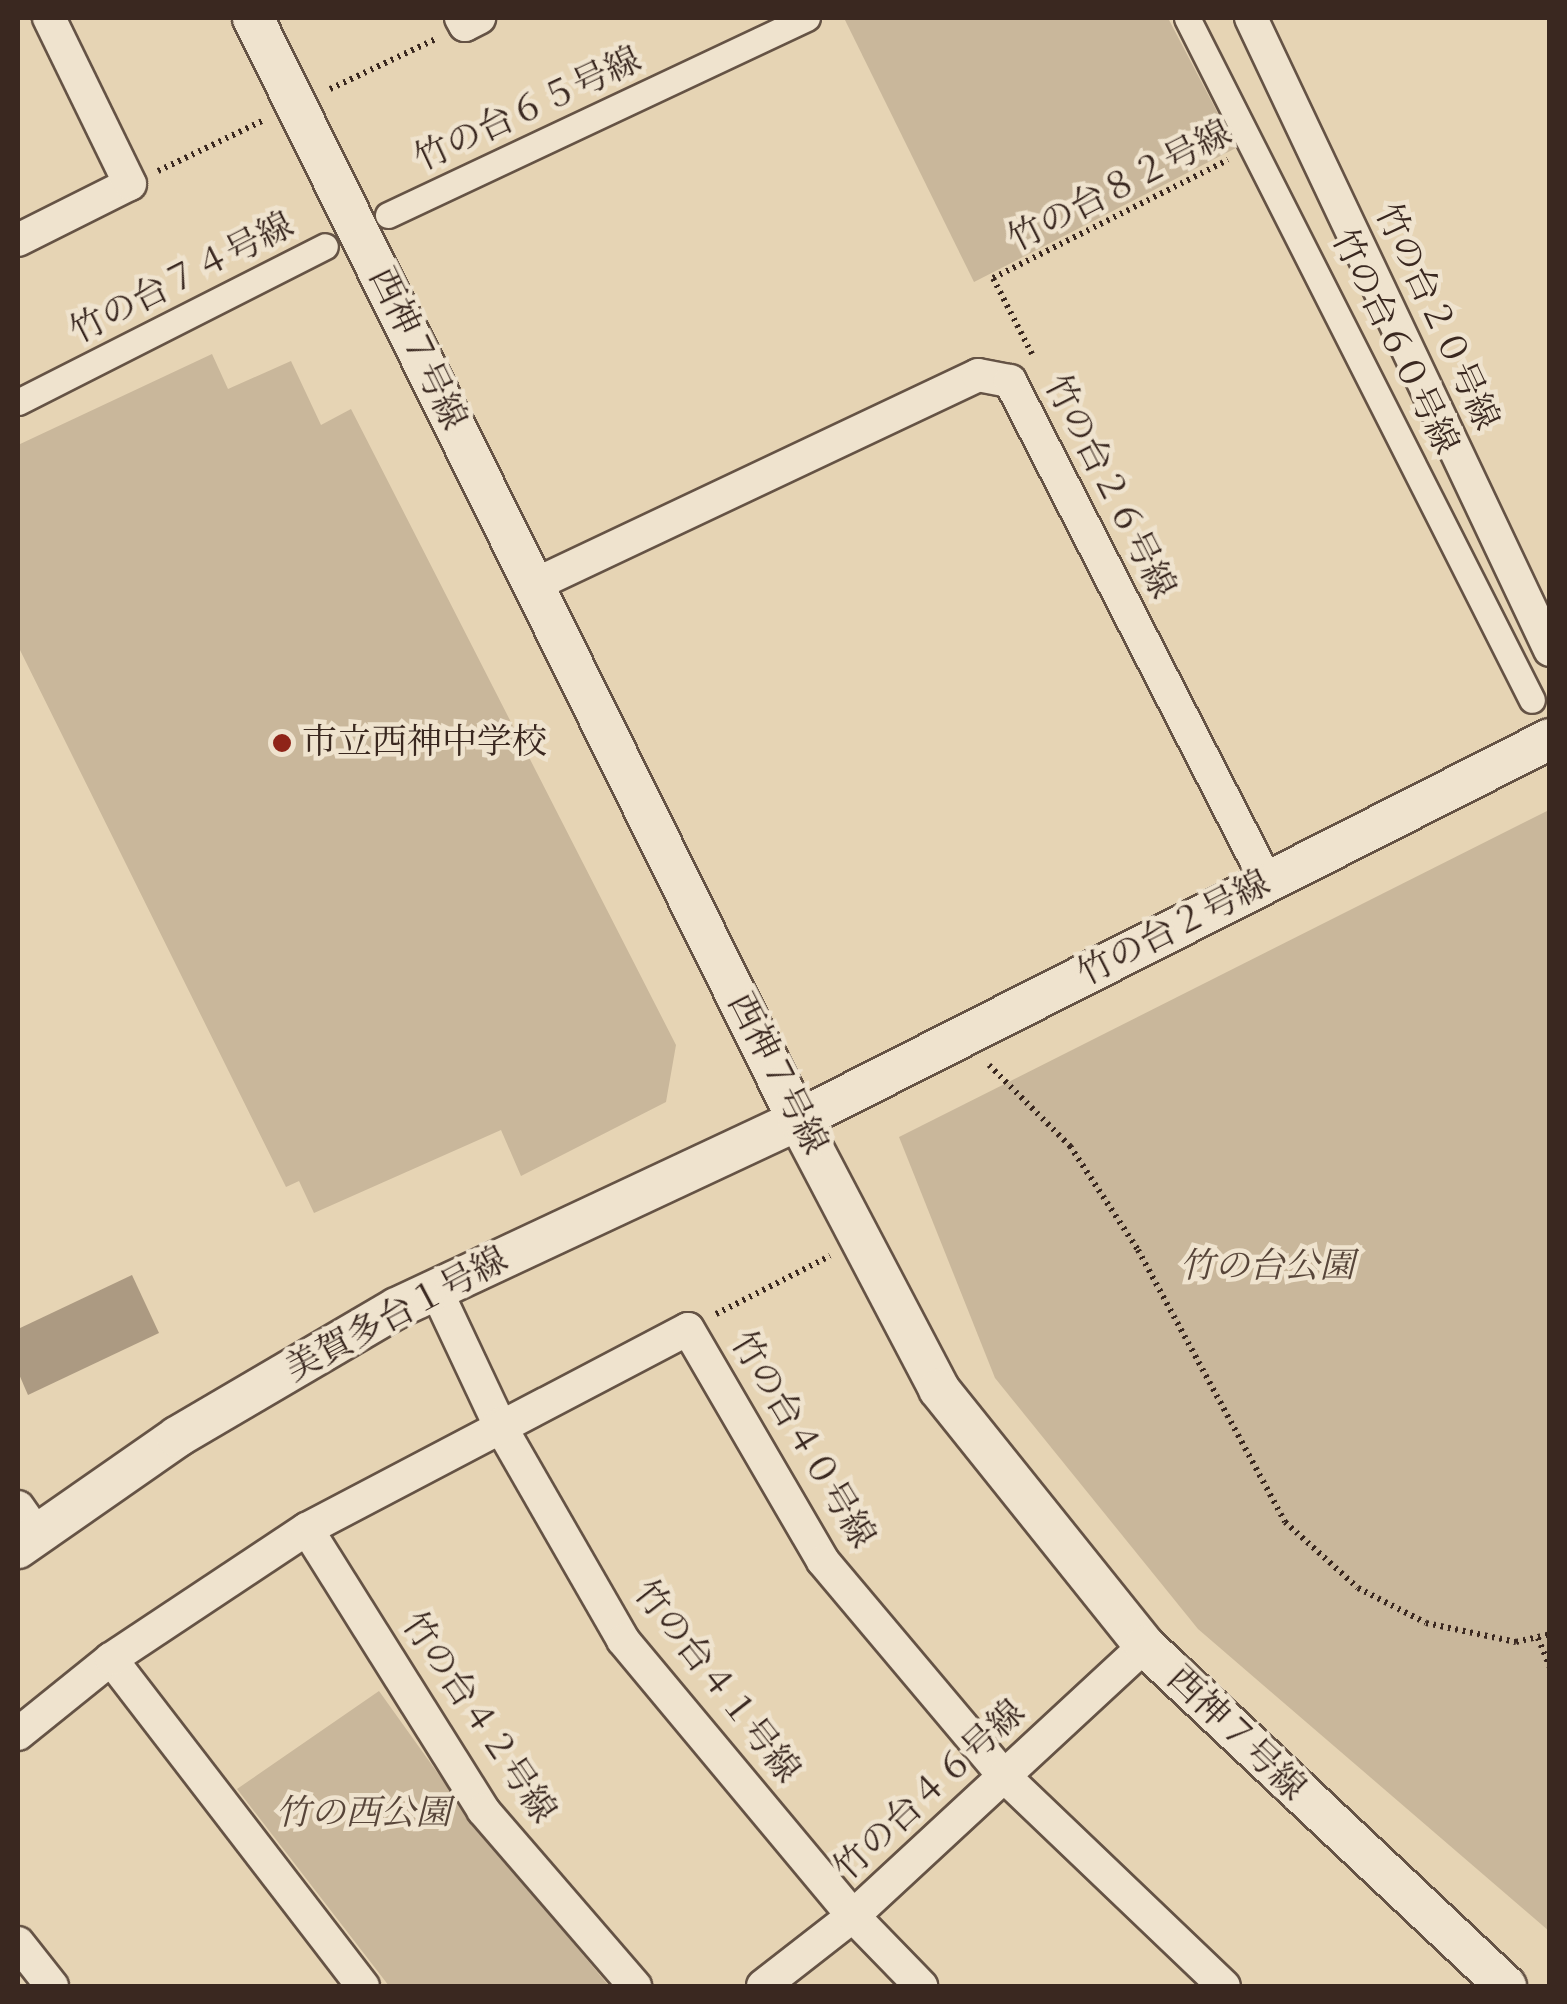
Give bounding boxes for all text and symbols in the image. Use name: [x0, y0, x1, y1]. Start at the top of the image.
street label: 竹の台６５号線: [408, 39, 648, 181]
street label: 竹の台８２号線: [1001, 113, 1239, 261]
street label: 竹の台２０号線: [1365, 197, 1507, 437]
street label: 竹の台７４号線: [63, 205, 301, 353]
street label: 竹の台６０号線: [1321, 223, 1467, 461]
street label: 西神７号線: [360, 261, 474, 437]
street label: 竹の台２６号線: [1035, 368, 1183, 606]
place label: 市立西神中学校: [302, 722, 547, 764]
marker: 市立西神中学校: [271, 732, 293, 754]
street label: 竹の台２号線: [1071, 863, 1277, 995]
street label: 西神７号線: [719, 987, 835, 1161]
street label: 美賀多台１号線: [279, 1239, 515, 1391]
park label: 竹の台公園: [1180, 1246, 1354, 1288]
street label: 竹の台４０号線: [721, 1324, 883, 1556]
street label: 竹の台４１号線: [624, 1573, 808, 1791]
street label: 竹の台４２号線: [392, 1605, 564, 1831]
street label: 西神７号線: [1158, 1658, 1314, 1810]
street label: 竹の台４６号線: [826, 1692, 1034, 1890]
park label: 竹の西公園: [276, 1793, 450, 1835]

